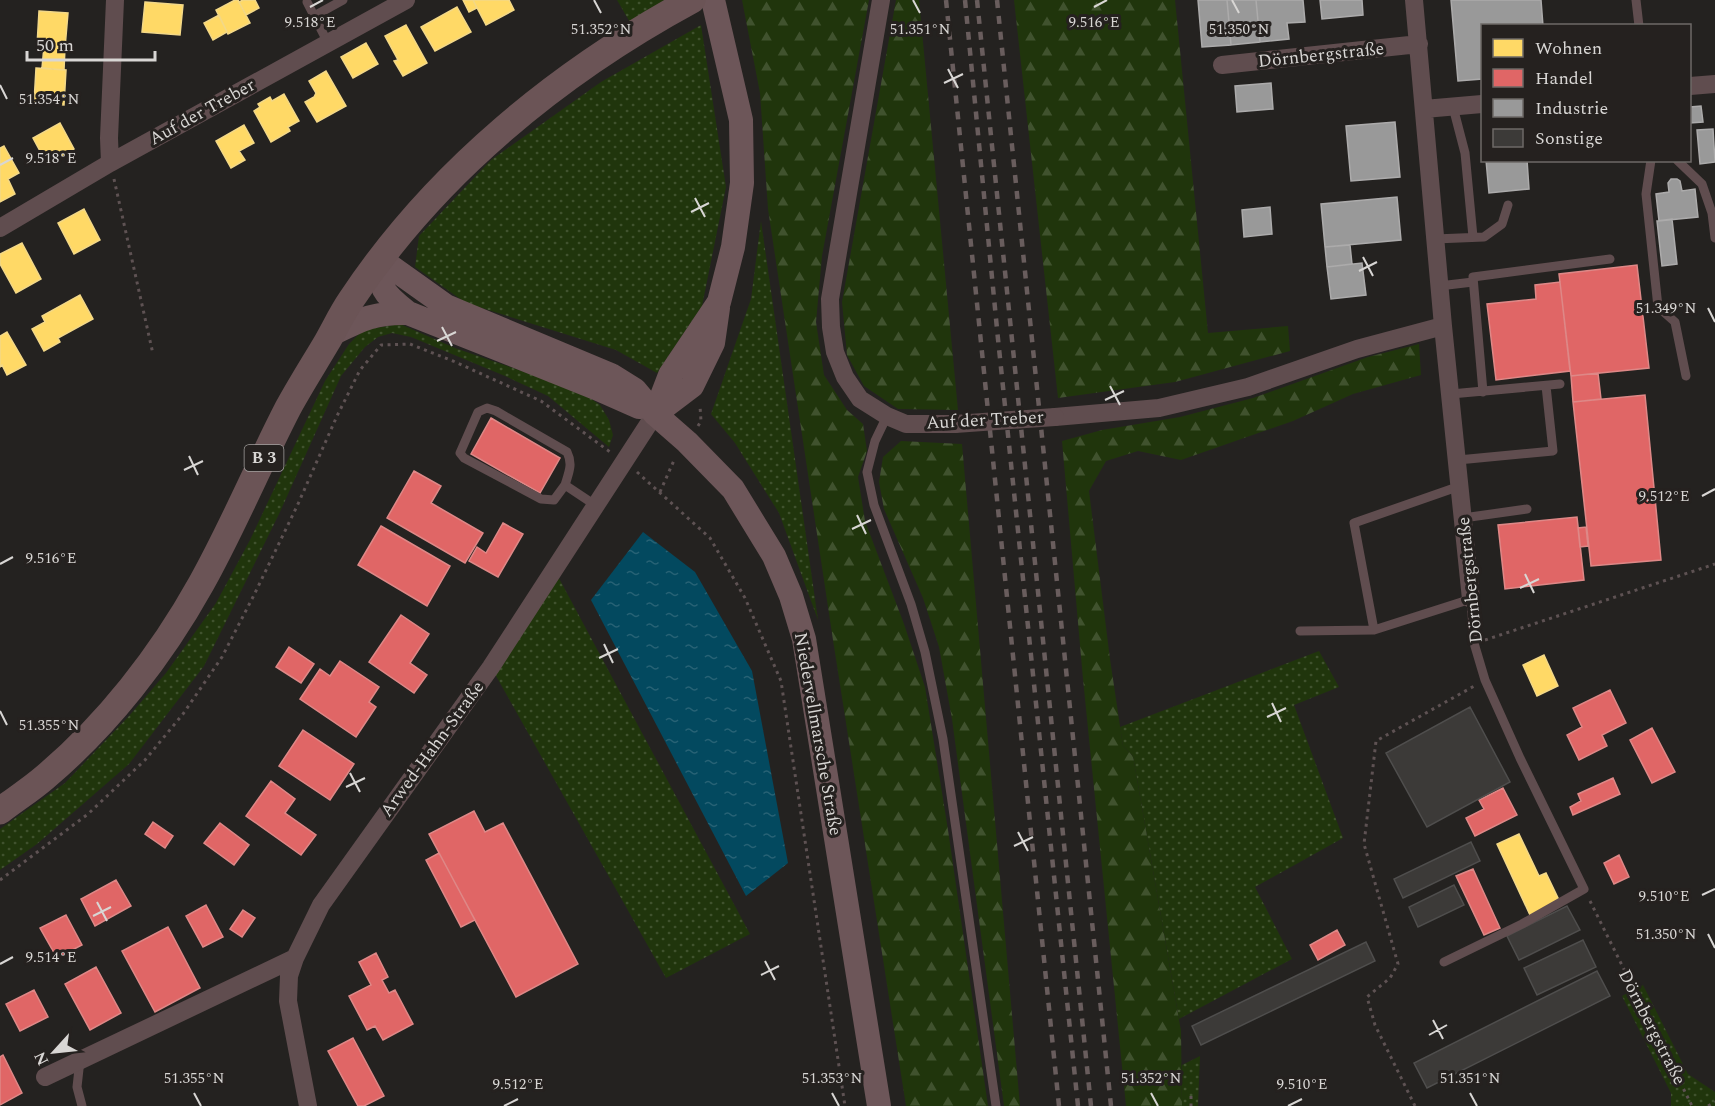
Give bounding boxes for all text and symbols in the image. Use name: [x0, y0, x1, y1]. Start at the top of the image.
text: 9.518°E: [284, 11, 336, 34]
text: 9.516°E: [1068, 11, 1120, 34]
text: 51.352°N: [571, 18, 631, 41]
text: 51.351°N: [890, 18, 950, 41]
text: 51.350°N: [1209, 18, 1269, 41]
scale bar: [27, 24, 154, 62]
legend: [1481, 24, 1691, 162]
text: 50 m: [36, 32, 74, 59]
street label: Dörnbergstraße: [1257, 35, 1385, 75]
text: Wohnen: [1535, 35, 1602, 62]
text: Handel: [1535, 65, 1593, 92]
street label: Auf der Treber: [144, 72, 260, 152]
text: 51.354°N: [19, 88, 79, 111]
text: Industrie: [1535, 95, 1608, 122]
text: Sonstige: [1535, 125, 1603, 152]
text: 9.518°E: [25, 147, 77, 170]
text: 51.349°N: [1636, 297, 1696, 320]
street label: Auf der Treber: [925, 403, 1045, 437]
road number: B 3: [244, 445, 284, 471]
text: 9.512°E: [1638, 485, 1690, 508]
street label: Dörnbergstraße: [1450, 516, 1490, 644]
text: 9.516°E: [25, 547, 77, 570]
street label: Niedervellmarsche Straße: [787, 630, 849, 838]
street label: Arwed-Hahn-Straße: [373, 675, 491, 823]
text: 51.355°N: [19, 714, 79, 737]
text: 9.510°E: [1638, 885, 1690, 908]
text: 51.350°N: [1636, 923, 1696, 946]
text: 9.514°E: [25, 946, 77, 969]
street label: Dörnbergstraße: [1611, 964, 1693, 1090]
north arrow: [24, 1022, 84, 1082]
text: N: [28, 1047, 55, 1070]
text: 51.355°N: [164, 1067, 224, 1090]
text: 51.353°N: [802, 1067, 862, 1090]
text: 51.352°N: [1121, 1067, 1181, 1090]
text: 51.351°N: [1440, 1067, 1500, 1090]
text: 9.512°E: [492, 1073, 544, 1096]
text: 9.510°E: [1276, 1073, 1328, 1096]

